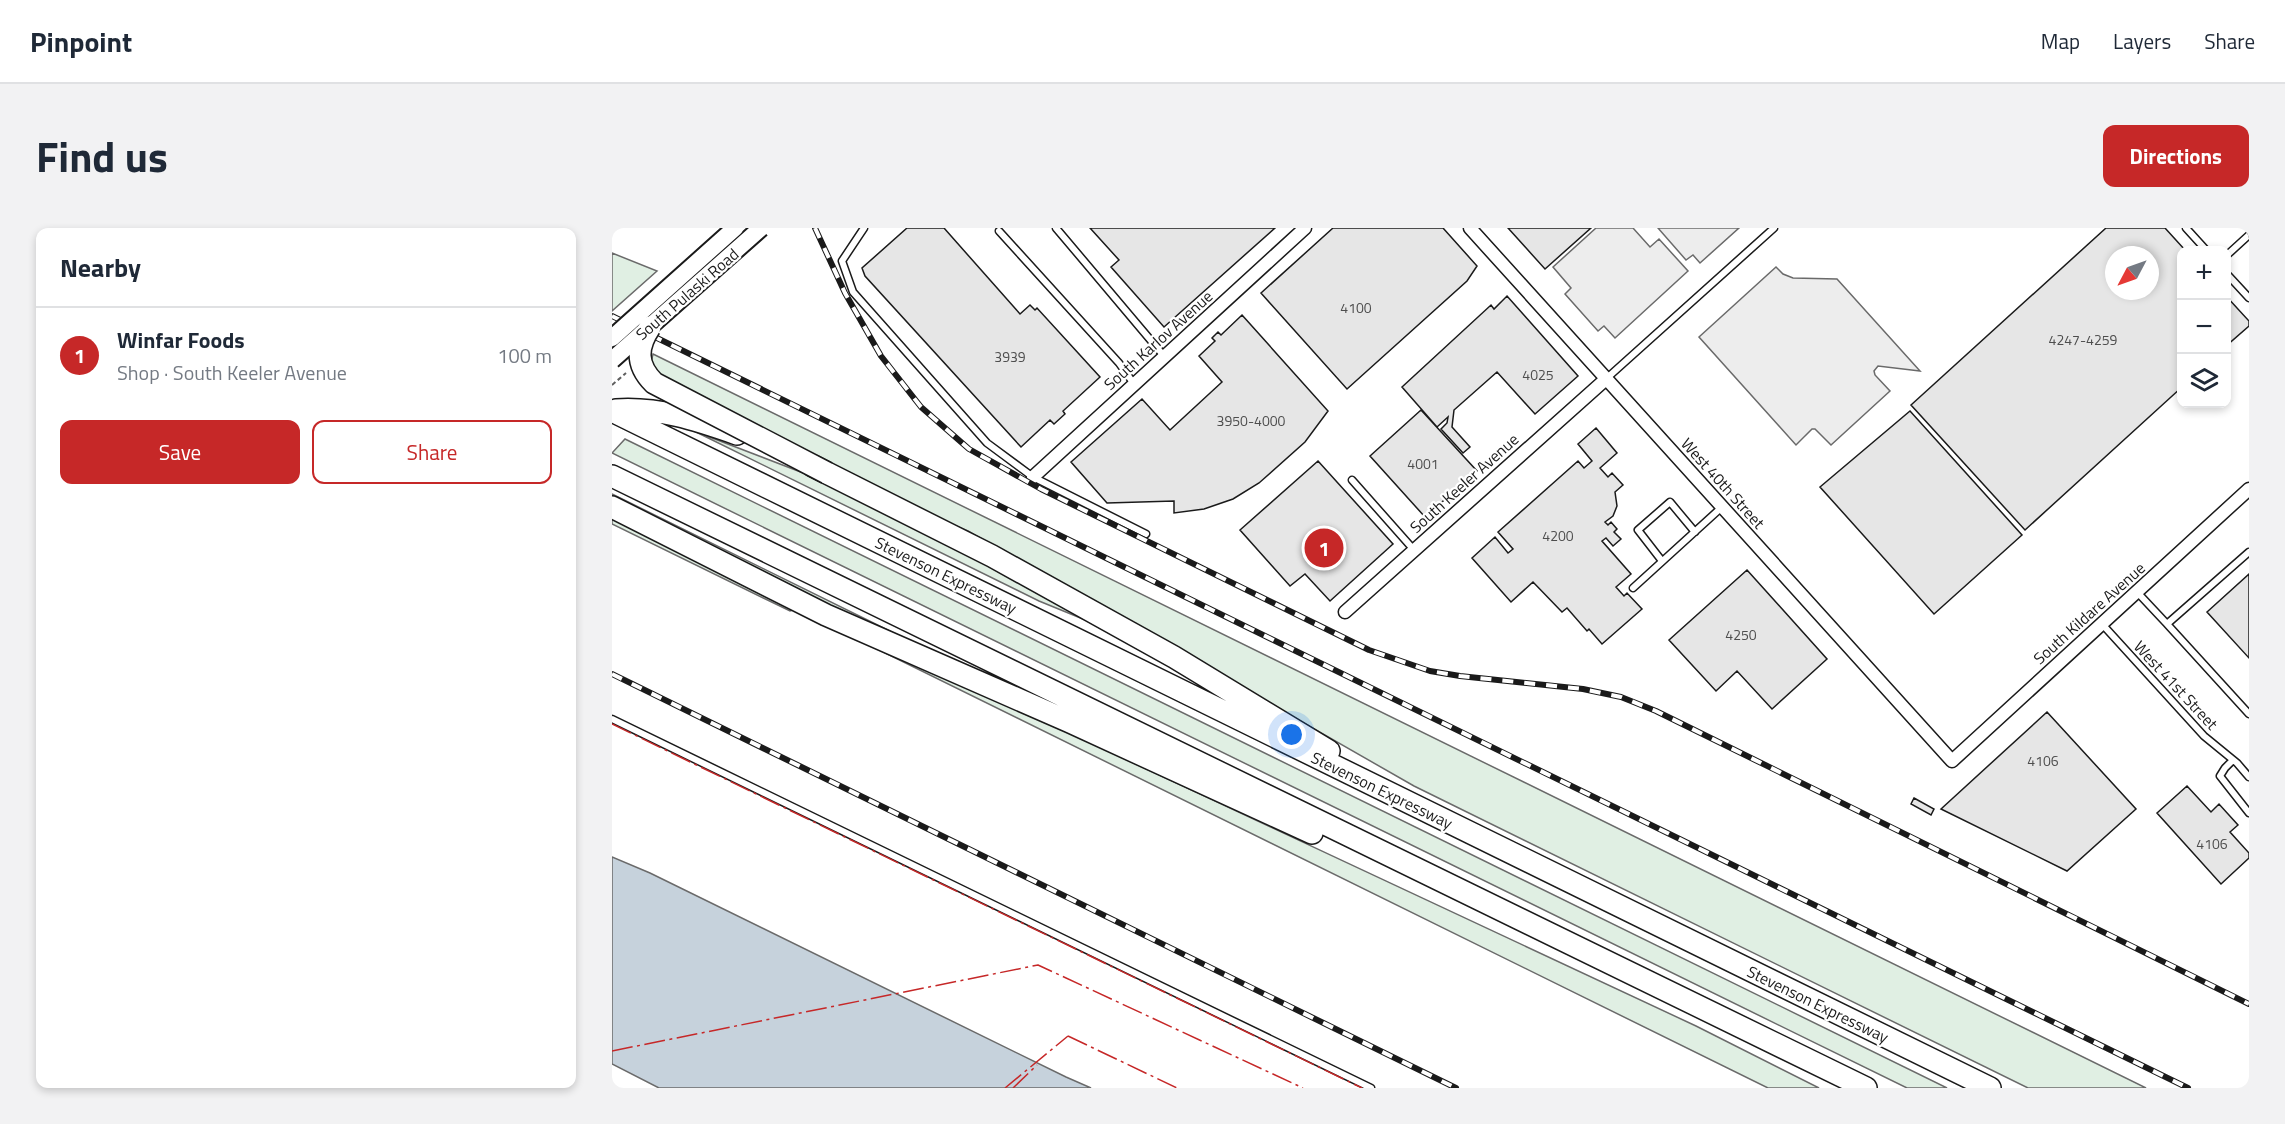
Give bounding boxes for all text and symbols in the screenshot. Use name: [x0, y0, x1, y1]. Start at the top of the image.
text: Pinpoint: [30, 20, 132, 63]
text: Map: [2041, 25, 2080, 57]
text: Layers: [2113, 25, 2171, 57]
text: Share: [2204, 25, 2255, 57]
text: Find us: [36, 124, 168, 188]
button: Directions: [2103, 125, 2249, 187]
street label: South Pulaski Road: [630, 242, 744, 346]
north arrow: [2105, 246, 2159, 300]
map controls: [2177, 246, 2231, 408]
button: +: [2177, 246, 2231, 300]
text: Nearby: [60, 248, 141, 287]
street label: South Karlov Avenue: [1098, 284, 1218, 396]
house number: 4100: [1340, 297, 1372, 318]
button: −: [2177, 300, 2231, 354]
text: Winfar Foods: [117, 323, 245, 357]
house number: 4247-4259: [2049, 329, 2118, 350]
text: 1: [74, 340, 85, 371]
text: 100 m: [497, 340, 552, 371]
house number: 3939: [994, 346, 1026, 367]
button: layers: [2177, 354, 2231, 408]
text: Shop · South Keeler Avenue: [117, 357, 347, 388]
house number: 4025: [1522, 364, 1554, 385]
house number: 3950-4000: [1217, 410, 1286, 431]
button: Save: [60, 420, 300, 484]
button: Share: [312, 420, 552, 484]
street label: South Keeler Avenue: [1404, 427, 1524, 539]
street label: West 40th Street: [1675, 432, 1771, 534]
house number: 4001: [1407, 453, 1439, 474]
house number: 4200: [1542, 525, 1574, 546]
pin: 1: [1304, 526, 1344, 570]
street label: Stevenson Expressway: [871, 530, 1021, 620]
street label: South Kildare Avenue: [2028, 556, 2150, 670]
house number: 4250: [1725, 624, 1757, 645]
street label: West 41st Street: [2128, 635, 2224, 735]
your location: [1277, 720, 1306, 749]
street label: Stevenson Expressway: [1307, 745, 1457, 835]
house number: 4106: [2027, 750, 2059, 771]
house number: 4106: [2196, 833, 2228, 854]
street label: Stevenson Expressway: [1743, 959, 1893, 1049]

